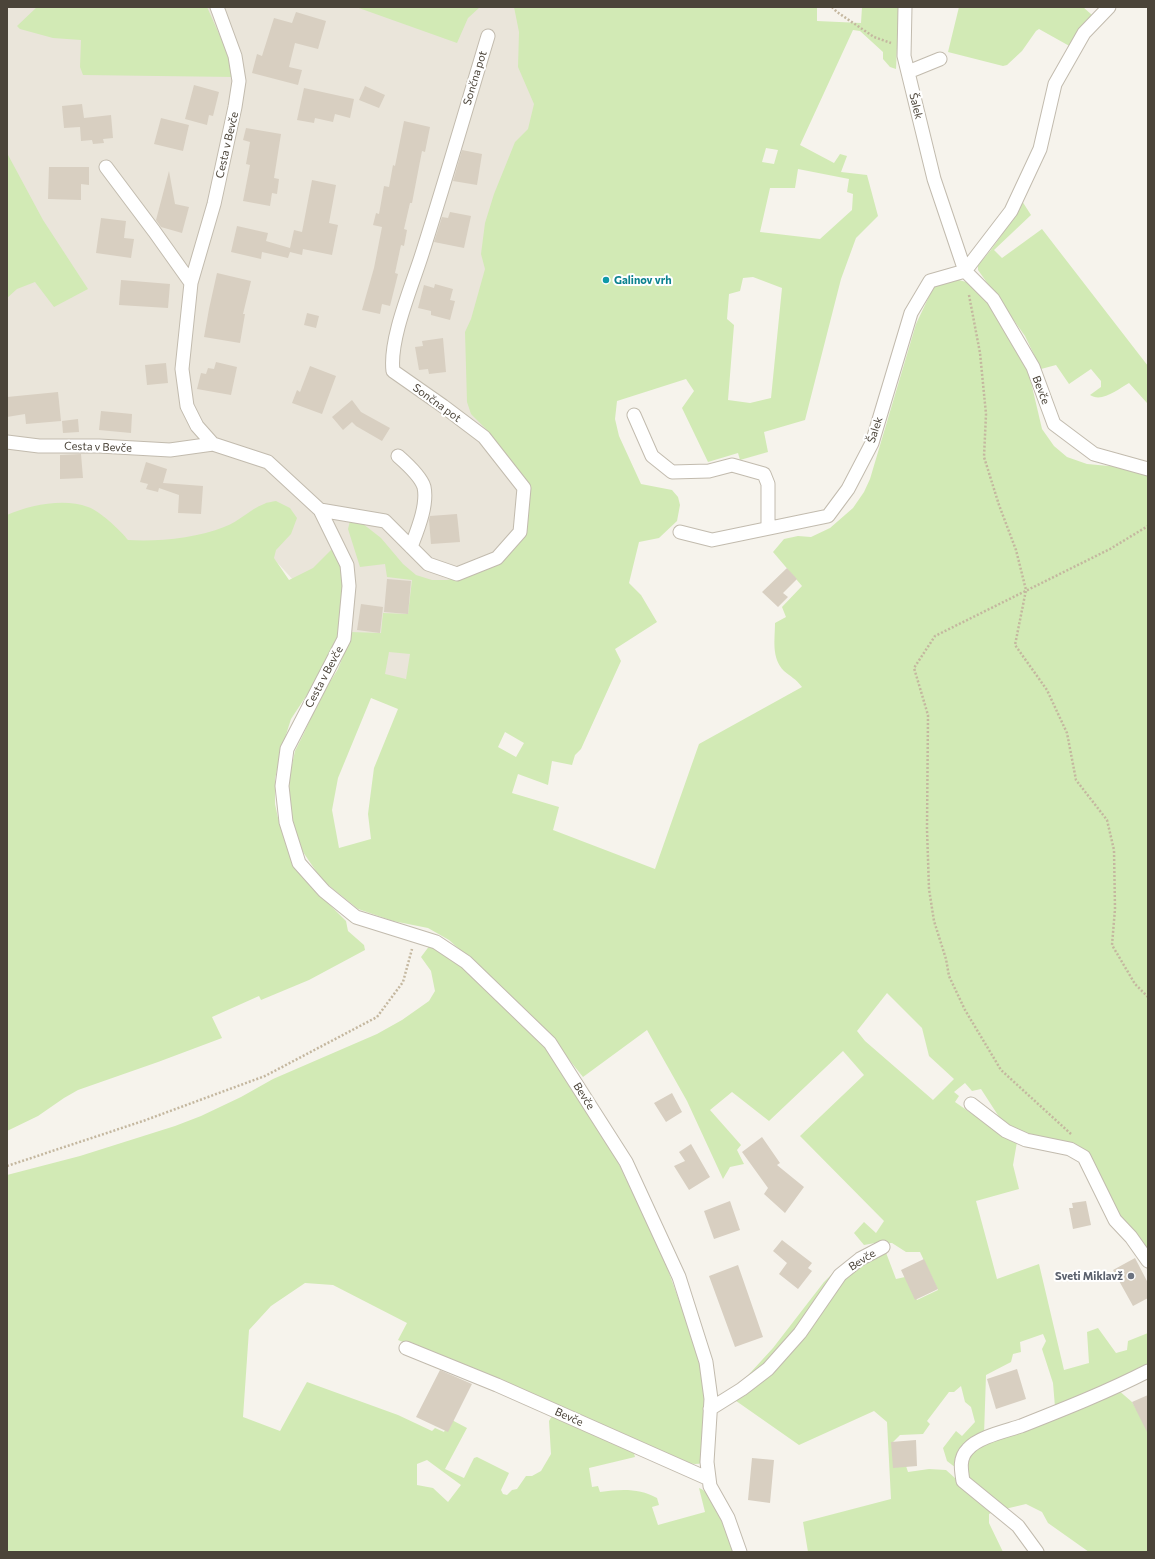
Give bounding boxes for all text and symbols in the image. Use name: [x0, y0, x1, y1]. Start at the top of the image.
street label: Sončna pot: [460, 49, 490, 107]
street label: Šalek: [906, 91, 926, 121]
street label: Cesta v Bevče: [213, 110, 241, 180]
place label: Galinov vrh: [614, 273, 672, 287]
marker: Galinov vrh: [601, 275, 611, 285]
street label: Bevče: [1030, 374, 1052, 406]
street label: Sončna pot: [410, 381, 464, 425]
street label: Šalek: [865, 415, 885, 445]
street label: Cesta v Bevče: [64, 439, 132, 455]
street label: Cesta v Bevče: [302, 644, 346, 710]
street label: Bevče: [571, 1080, 597, 1112]
street label: Bevče: [846, 1246, 878, 1274]
place label: Sveti Miklavž: [1055, 1269, 1123, 1283]
marker: Sveti Miklavž: [1126, 1271, 1136, 1281]
street label: Bevče: [553, 1405, 585, 1429]

